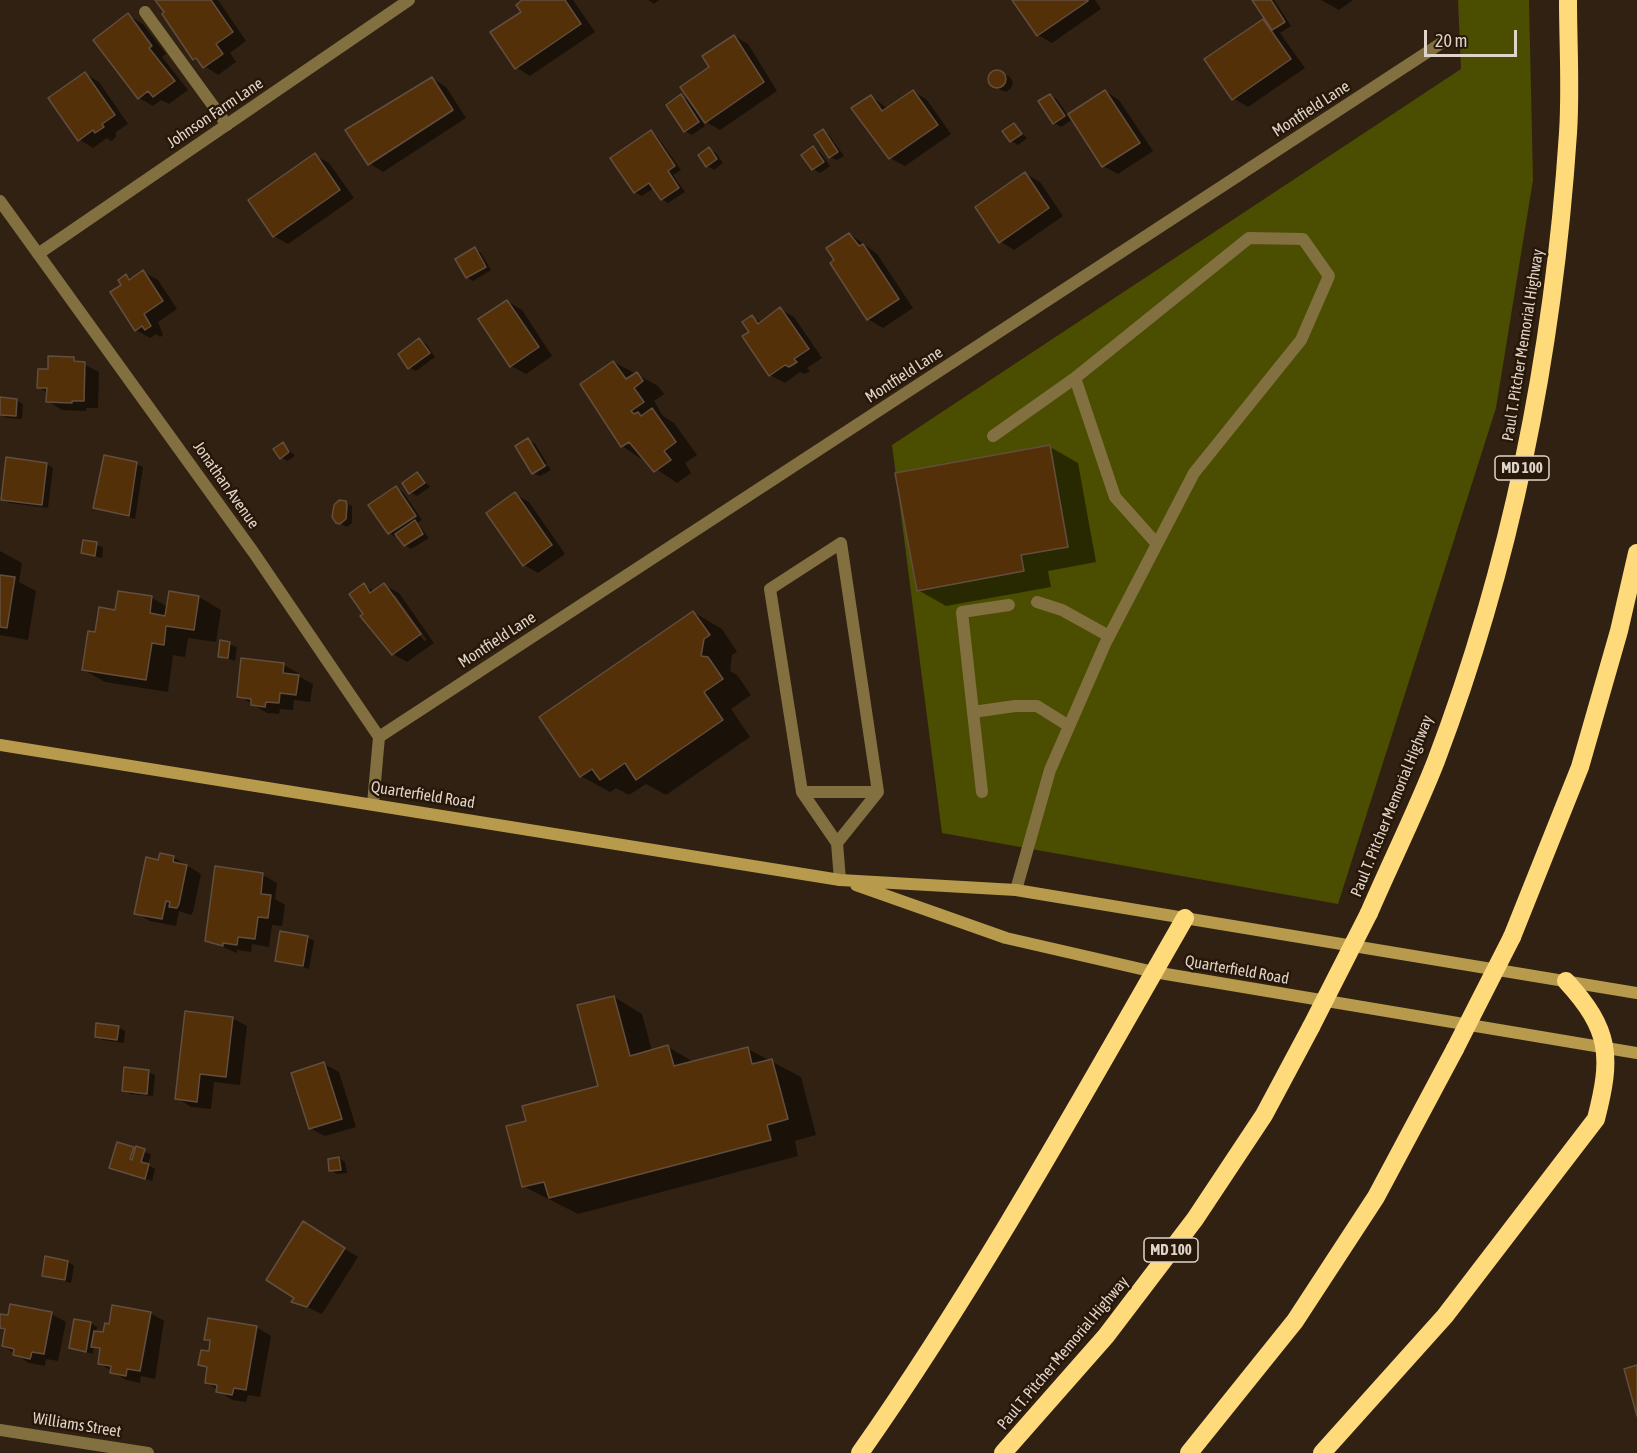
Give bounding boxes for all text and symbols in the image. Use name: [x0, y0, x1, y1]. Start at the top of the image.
scale bar: [1427, 18, 1520, 56]
text: 20 m: [1435, 30, 1467, 51]
street label: Johnson Farm Lane: [163, 74, 267, 152]
street label: Montfield Lane: [1269, 77, 1353, 141]
street label: Paul T. Pitcher Memorial Highway: [1498, 248, 1548, 442]
street label: Montfield Lane: [862, 343, 946, 407]
street label: Jonathan Avenue: [189, 438, 263, 532]
road number: MD 100: [1495, 456, 1549, 480]
street label: Montfield Lane: [455, 608, 539, 672]
street label: Paul T. Pitcher Memorial Highway: [1347, 712, 1437, 900]
street label: Quarterfield Road: [370, 777, 476, 813]
street label: Quarterfield Road: [1184, 951, 1290, 989]
road number: MD 100: [1144, 1238, 1198, 1262]
street label: Paul T. Pitcher Memorial Highway: [993, 1272, 1133, 1434]
street label: Williams Street: [31, 1409, 123, 1441]

